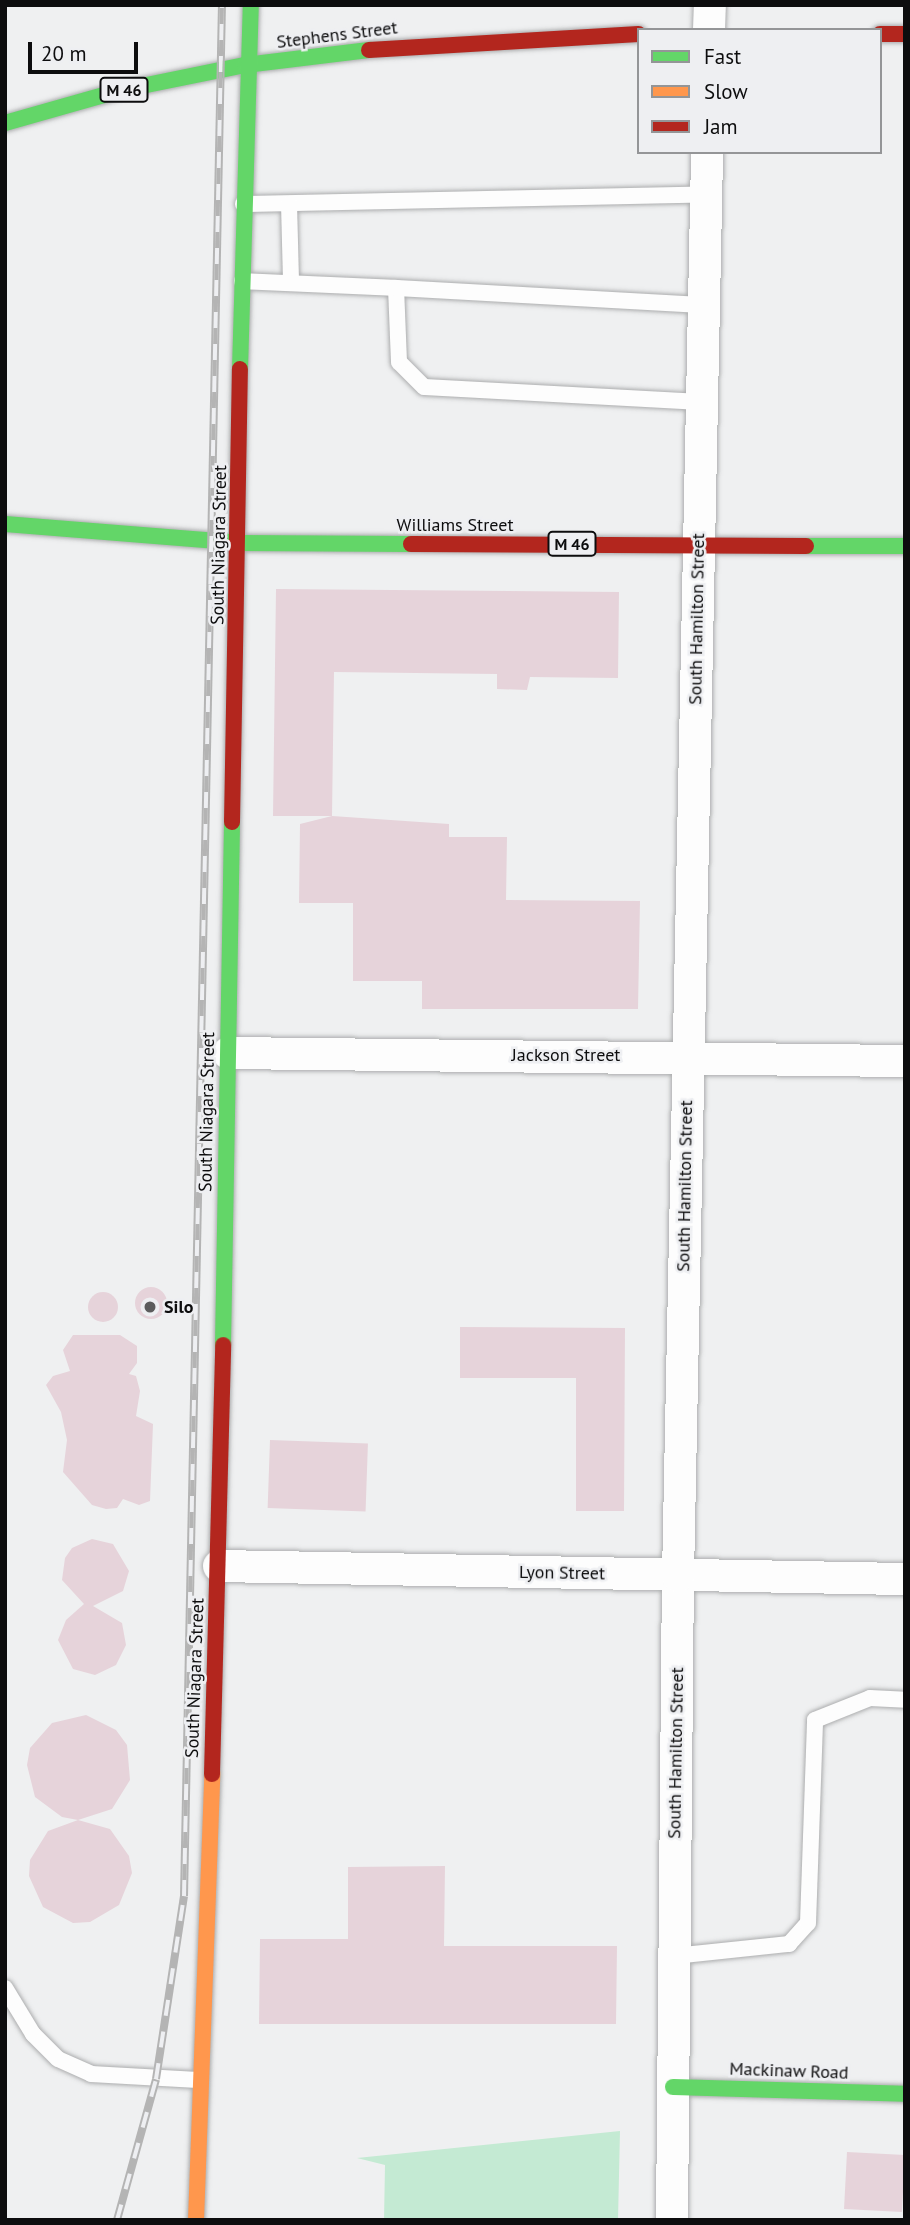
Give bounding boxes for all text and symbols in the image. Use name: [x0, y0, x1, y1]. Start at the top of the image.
street label: Stephens Street: [275, 17, 399, 53]
scale bar: [32, 28, 142, 72]
legend: [637, 28, 882, 154]
text: 20 m: [41, 40, 87, 67]
text: Fast: [704, 43, 741, 70]
road number: M 46: [100, 78, 148, 102]
text: Slow: [704, 78, 748, 105]
text: Jam: [704, 113, 738, 140]
street label: South Niagara Street: [207, 465, 231, 625]
street label: Williams Street: [397, 514, 513, 536]
road number: M 46: [548, 531, 596, 556]
street label: South Hamilton Street: [685, 533, 709, 705]
street label: South Niagara Street: [195, 1032, 219, 1192]
street label: Jackson Street: [512, 1044, 620, 1066]
street label: South Hamilton Street: [673, 1100, 697, 1272]
place label: Silo: [164, 1296, 193, 1318]
marker: Silo: [142, 1299, 158, 1315]
street label: Lyon Street: [519, 1561, 605, 1585]
street label: South Niagara Street: [181, 1598, 209, 1758]
street label: South Hamilton Street: [664, 1667, 688, 1839]
street label: Mackinaw Road: [729, 2058, 849, 2084]

